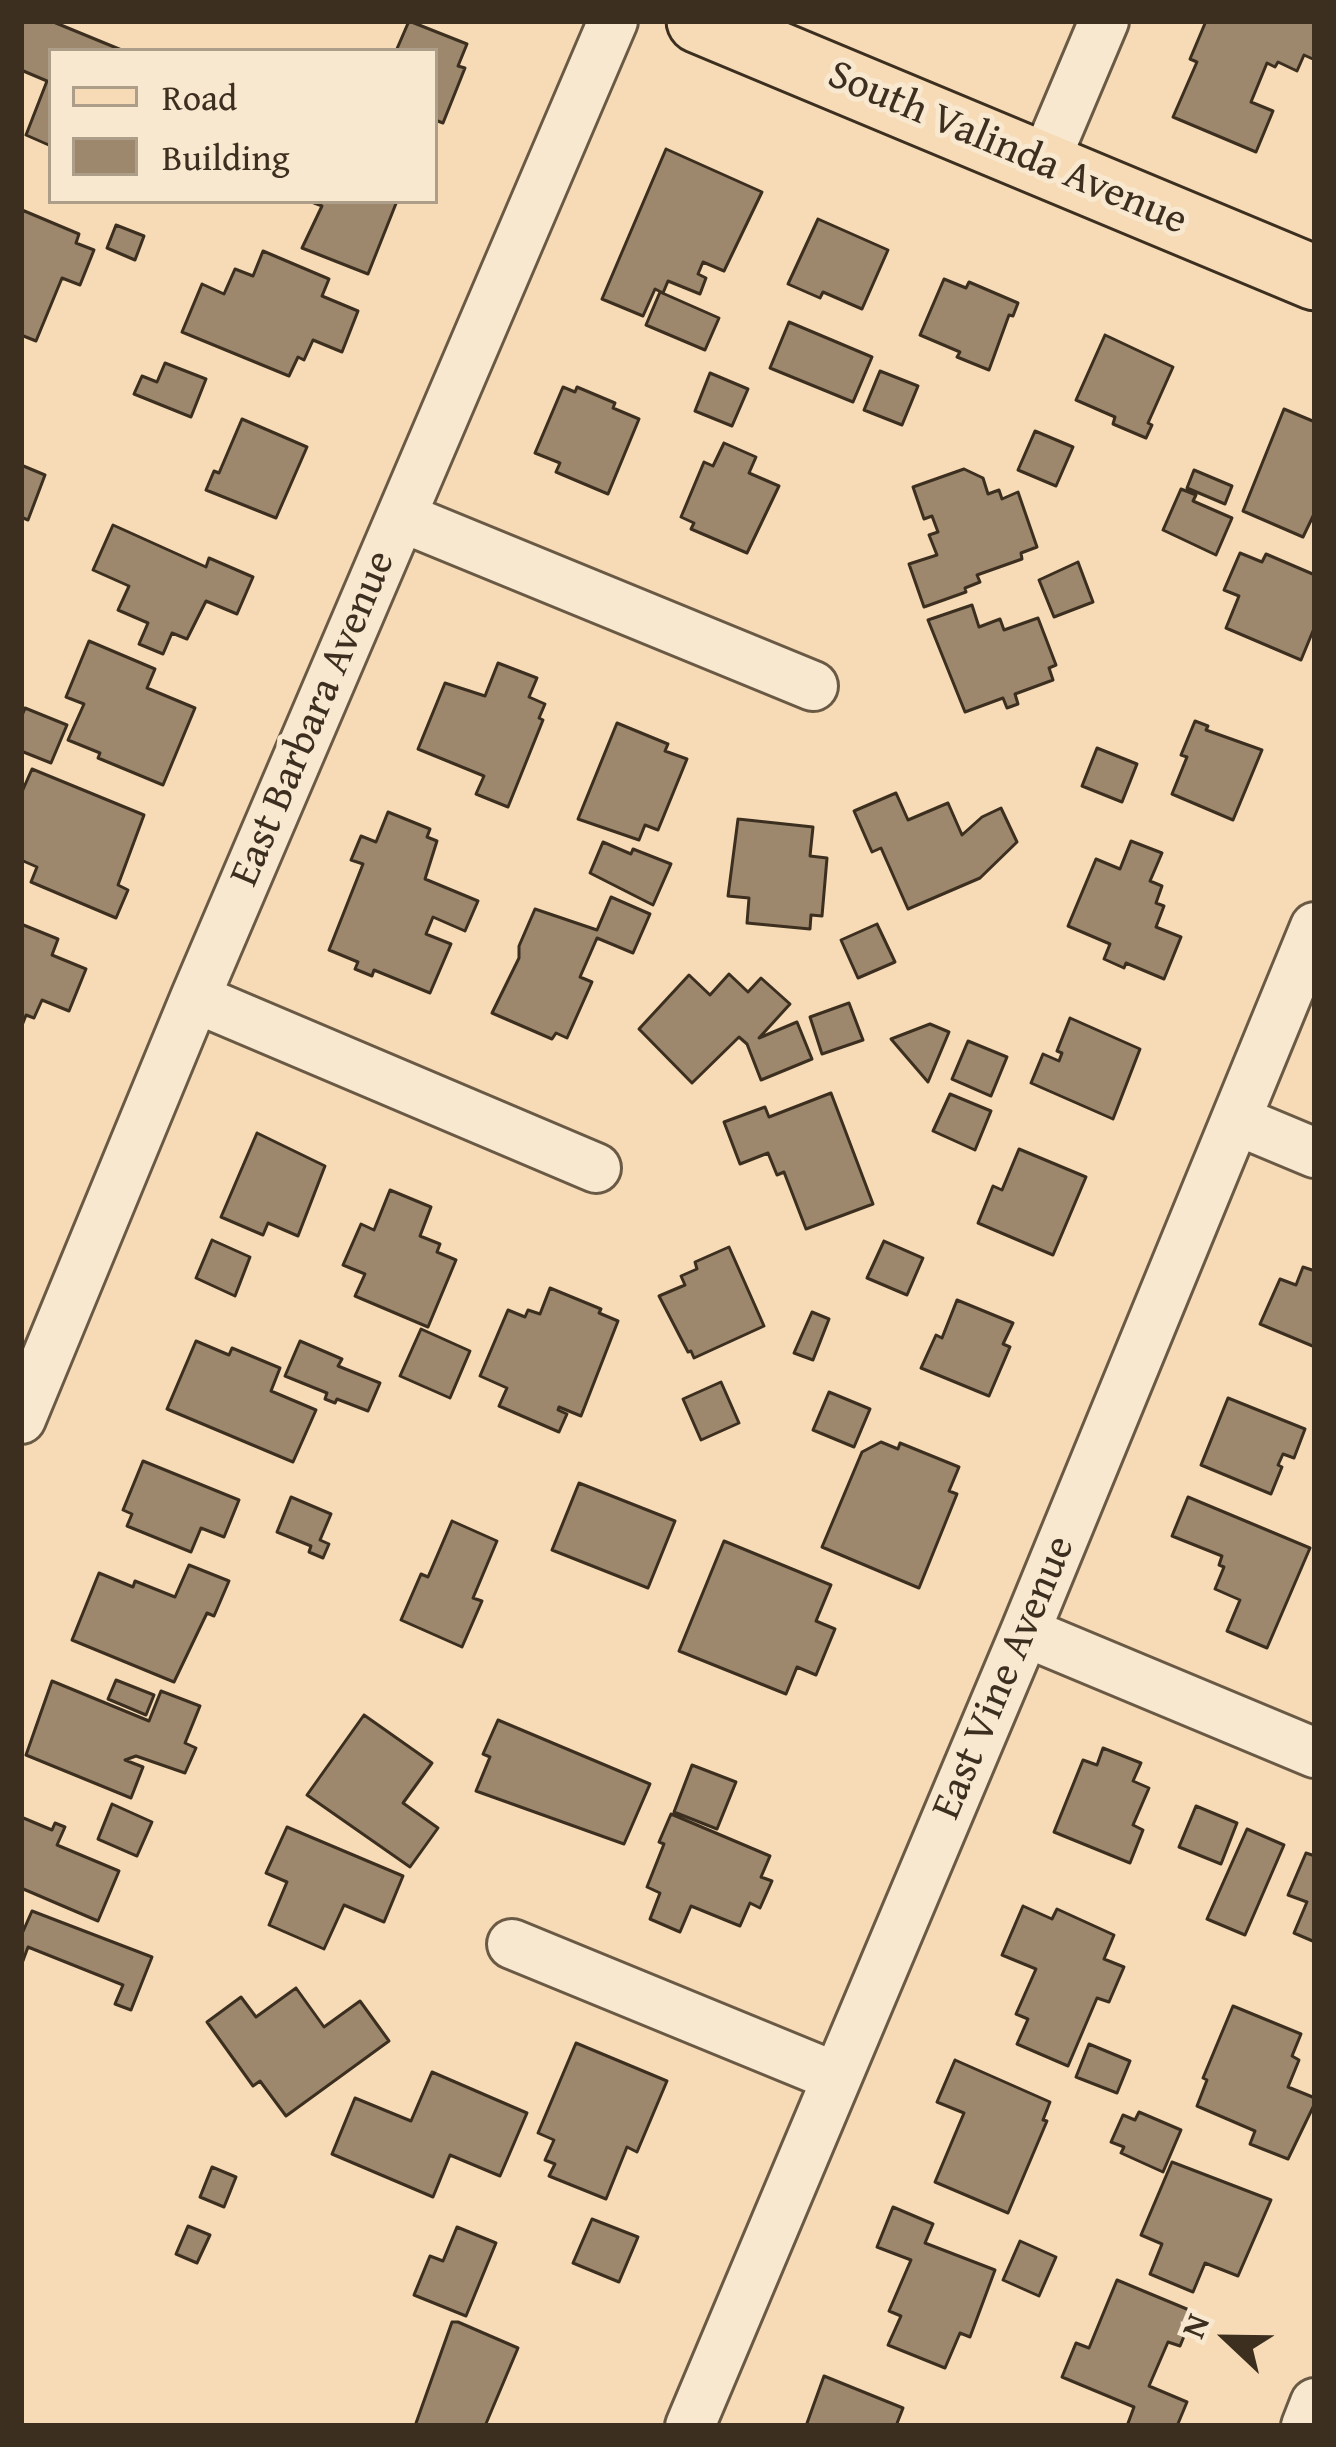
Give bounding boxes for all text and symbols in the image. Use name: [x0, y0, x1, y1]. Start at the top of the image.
legend: [48, 48, 438, 204]
street label: South Valinda Avenue: [820, 51, 1194, 247]
text: Road: [162, 70, 237, 123]
text: Building: [162, 130, 290, 183]
street label: East Barbara Avenue: [221, 544, 407, 894]
street label: East Vine Avenue: [923, 1529, 1087, 1827]
north arrow: [1168, 2279, 1288, 2399]
text: N: [1168, 2306, 1221, 2345]

